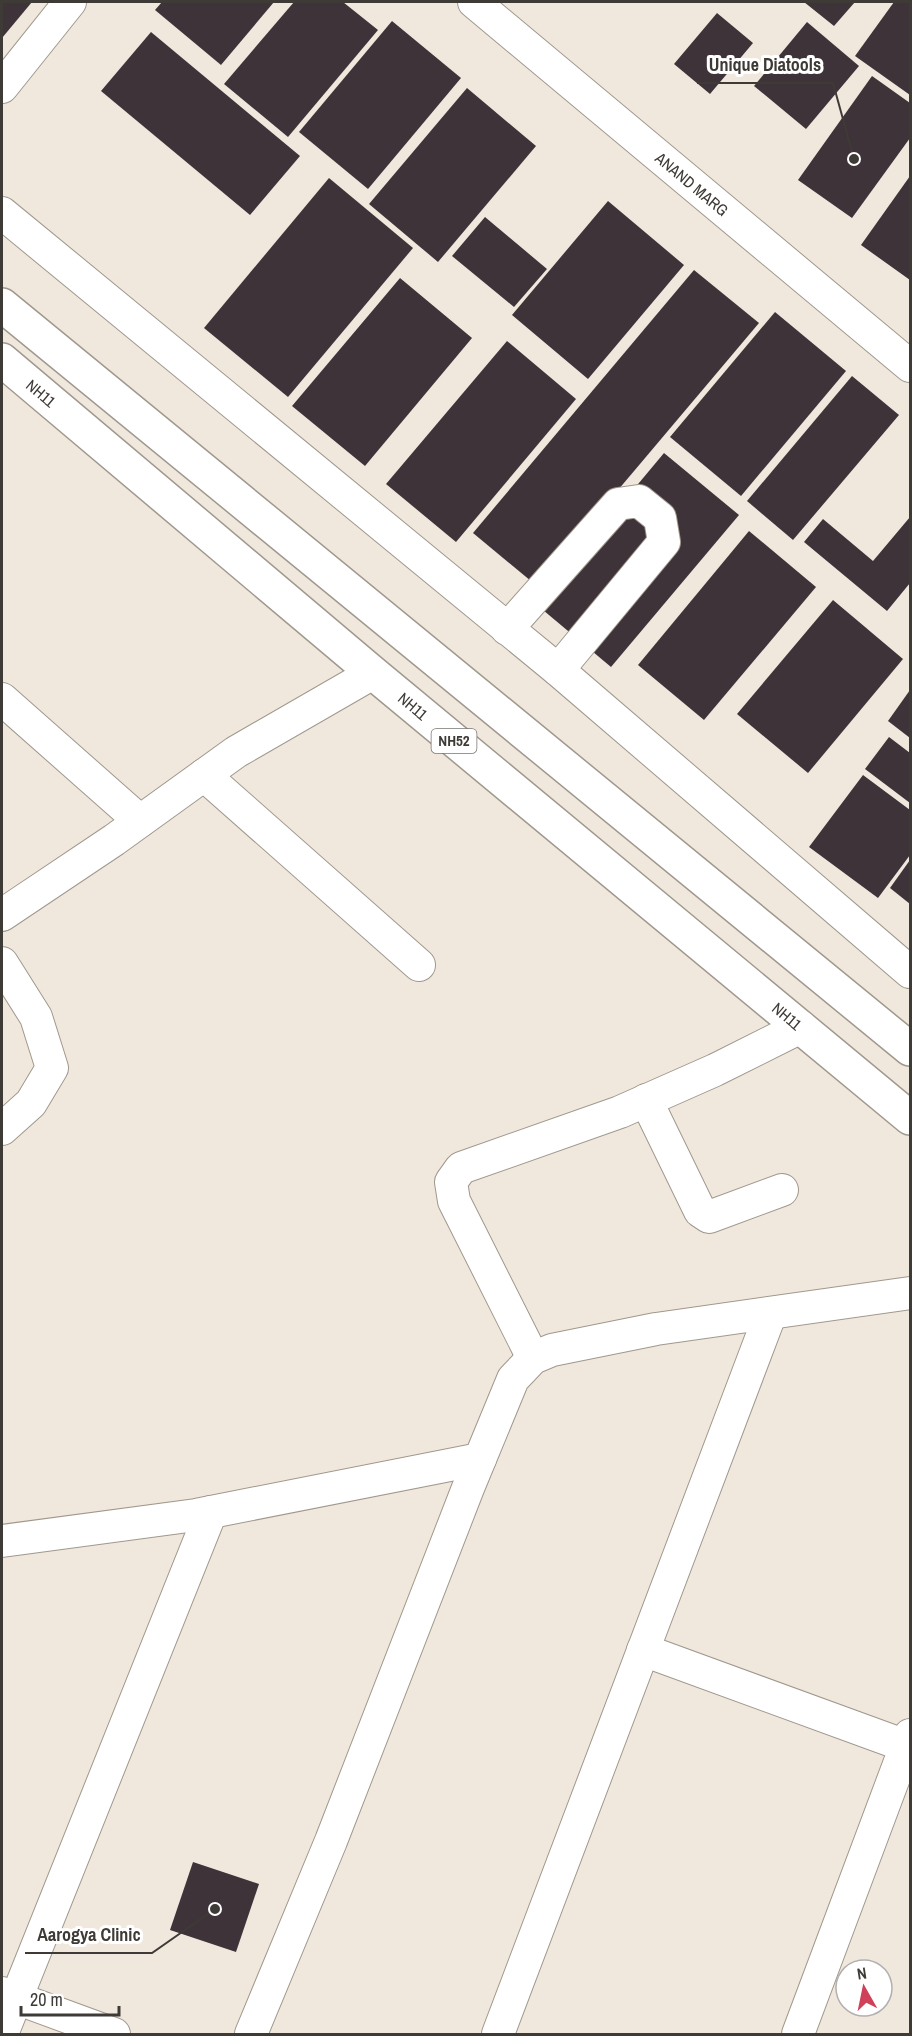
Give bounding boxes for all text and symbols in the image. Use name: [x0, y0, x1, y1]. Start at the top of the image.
callout: Unique Diatools: [697, 47, 833, 83]
text: Unique Diatools: [709, 52, 821, 77]
street label: ANAND MARG: [650, 146, 733, 221]
street label: NH11: [21, 374, 61, 412]
street label: NH11: [393, 687, 433, 725]
road number: NH52: [432, 729, 476, 753]
street label: NH11: [767, 997, 807, 1035]
callout: Aarogya Clinic: [25, 1917, 152, 1953]
text: Aarogya Clinic: [37, 1922, 141, 1947]
north arrow: [834, 1958, 894, 2018]
text: N: [855, 1962, 868, 1985]
scale bar: [21, 1979, 118, 2017]
text: 20 m: [30, 1987, 63, 2012]

